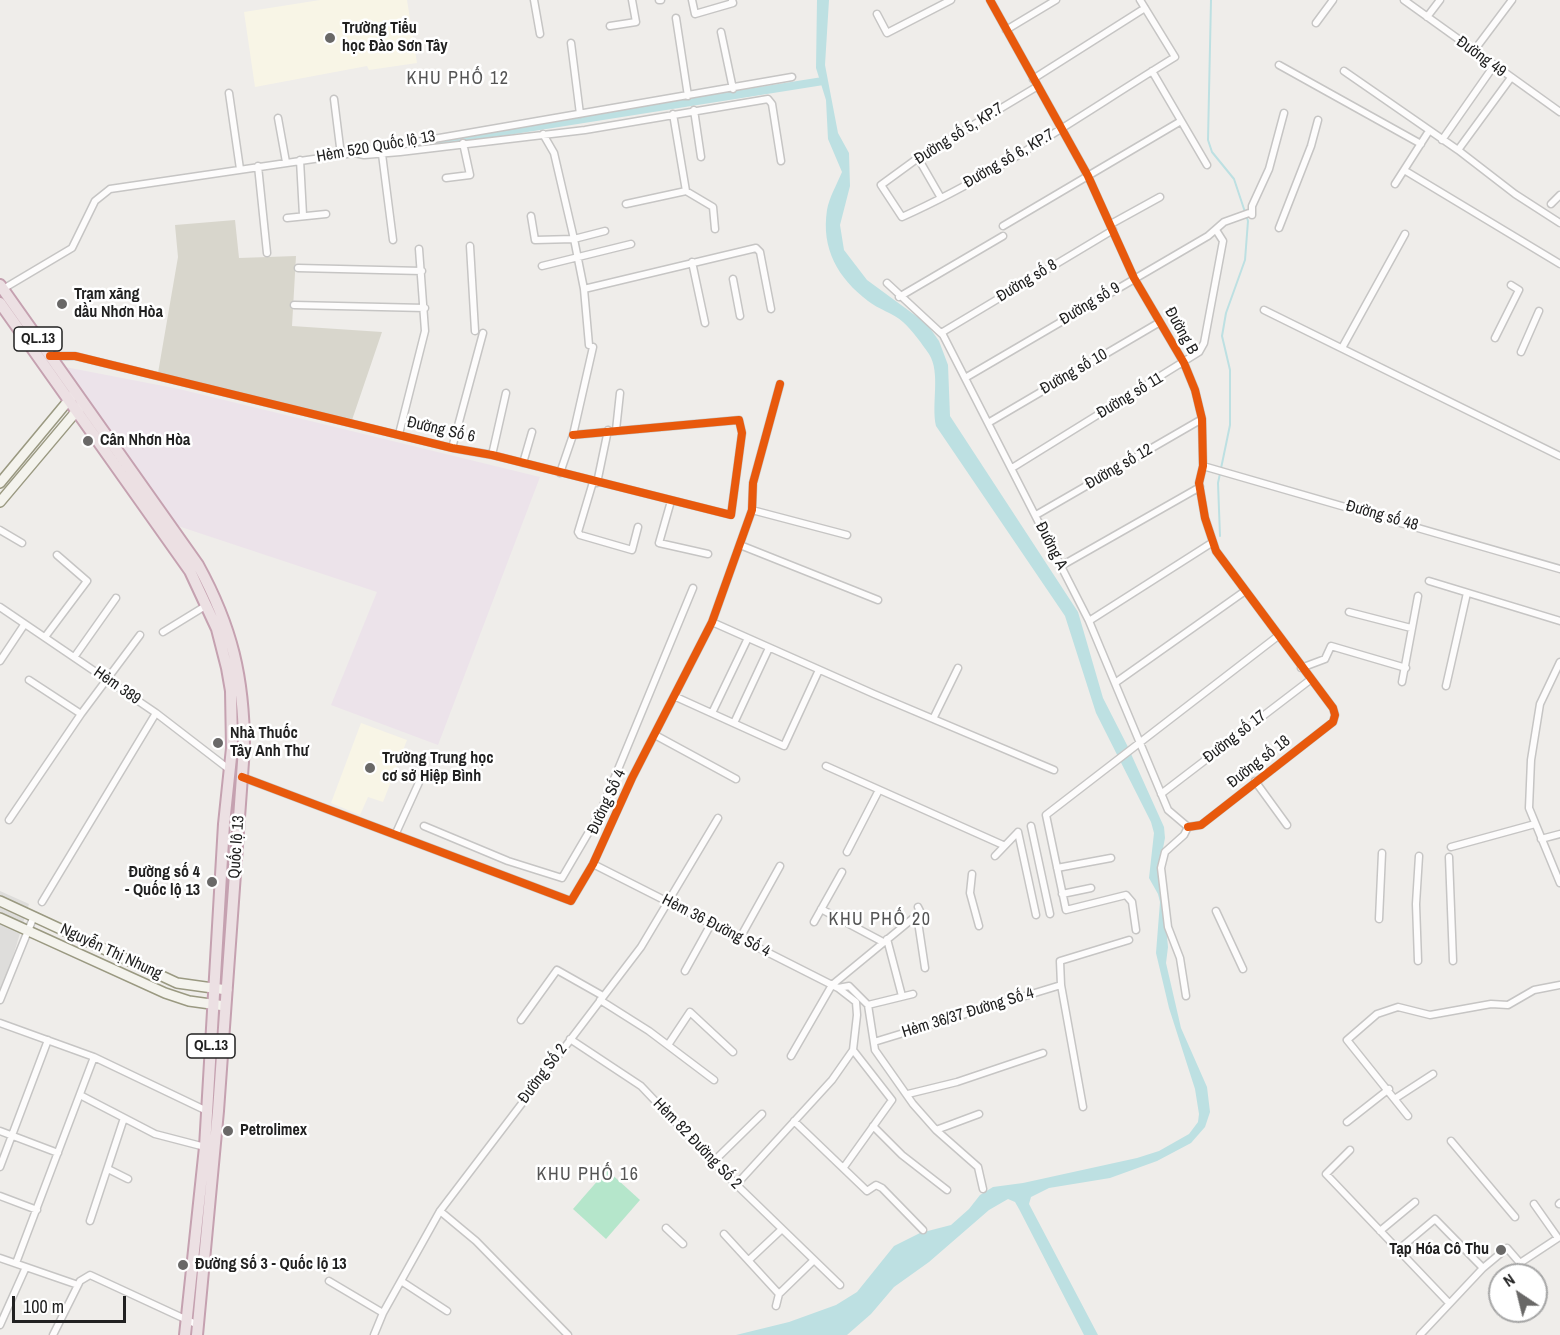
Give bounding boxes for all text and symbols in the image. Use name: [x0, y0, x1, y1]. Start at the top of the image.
place label: Trường Tiểu học Đào Sơn Tây: [342, 19, 447, 57]
marker: Trường Tiểu học Đào Sơn Tây: [323, 31, 337, 45]
street label: Đường 49: [1452, 33, 1510, 81]
district label: KHU PHỐ 12: [407, 68, 509, 90]
street label: Đường số 5, KP.7: [911, 99, 1007, 169]
street label: Đường số 6, KP.7: [960, 125, 1058, 193]
street label: Hẻm 520 Quốc lộ 13: [315, 127, 437, 167]
street label: Đường số 8: [993, 255, 1061, 307]
street label: Đường số 9: [1056, 278, 1124, 330]
place label: Trạm xăng dầu Nhơn Hòa: [74, 285, 163, 323]
marker: Trạm xăng dầu Nhơn Hòa: [55, 297, 69, 311]
street label: Đường B: [1160, 304, 1202, 358]
road number: QL.13: [14, 327, 62, 351]
street label: Đường số 10: [1037, 345, 1111, 399]
street label: Đường số 11: [1094, 369, 1166, 423]
street label: Đường Số 6: [405, 413, 477, 447]
place label: Cân Nhơn Hòa: [100, 431, 190, 451]
marker: Cân Nhơn Hòa: [81, 434, 95, 448]
street label: Đường số 12: [1082, 440, 1156, 494]
street label: Đường số 48: [1344, 497, 1420, 535]
street label: Đường A: [1031, 519, 1071, 573]
street label: Hẻm 389: [90, 663, 144, 709]
street label: Đường số 17: [1200, 707, 1270, 767]
place label: Nhà Thuốc Tây Anh Thư: [230, 724, 308, 762]
street label: Đường số 18: [1224, 732, 1294, 792]
marker: Nhà Thuốc Tây Anh Thư: [211, 736, 225, 750]
place label: Trường Trung học cơ sở Hiệp Bình: [382, 749, 494, 787]
marker: Trường Trung học cơ sở Hiệp Bình: [363, 761, 377, 775]
street label: Đường Số 4: [584, 767, 630, 837]
street label: Quốc lộ 13: [225, 815, 249, 879]
place label: Đường số 4 - Quốc lộ 13: [125, 863, 200, 901]
marker: Đường số 4 - Quốc lộ 13: [205, 875, 219, 889]
street label: Hẻm 36 Đường Số 4: [659, 890, 773, 962]
district label: KHU PHỐ 20: [829, 909, 931, 931]
street label: Nguyễn Thị Nhung: [57, 920, 165, 984]
street label: Hẻm 36/37 Đường Số 4: [900, 984, 1036, 1042]
road number: QL.13: [187, 1034, 235, 1058]
street label: Đường Số 2: [514, 1041, 572, 1107]
street label: Hẻm 82 Đường Số 2: [649, 1095, 745, 1193]
place label: Petrolimex: [240, 1121, 307, 1141]
marker: Petrolimex: [221, 1124, 235, 1138]
district label: KHU PHỐ 16: [537, 1164, 639, 1186]
place label: Tạp Hóa Cô Thu: [1389, 1240, 1489, 1260]
marker: Tạp Hóa Cô Thu: [1494, 1243, 1508, 1257]
place label: Đường Số 3 - Quốc lộ 13: [195, 1255, 347, 1275]
marker: Đường Số 3 - Quốc lộ 13: [176, 1258, 190, 1272]
north arrow: [1488, 1263, 1548, 1323]
text: N: [1499, 1268, 1519, 1292]
scale bar: [15, 1284, 129, 1322]
text: 100 m: [23, 1294, 64, 1319]

